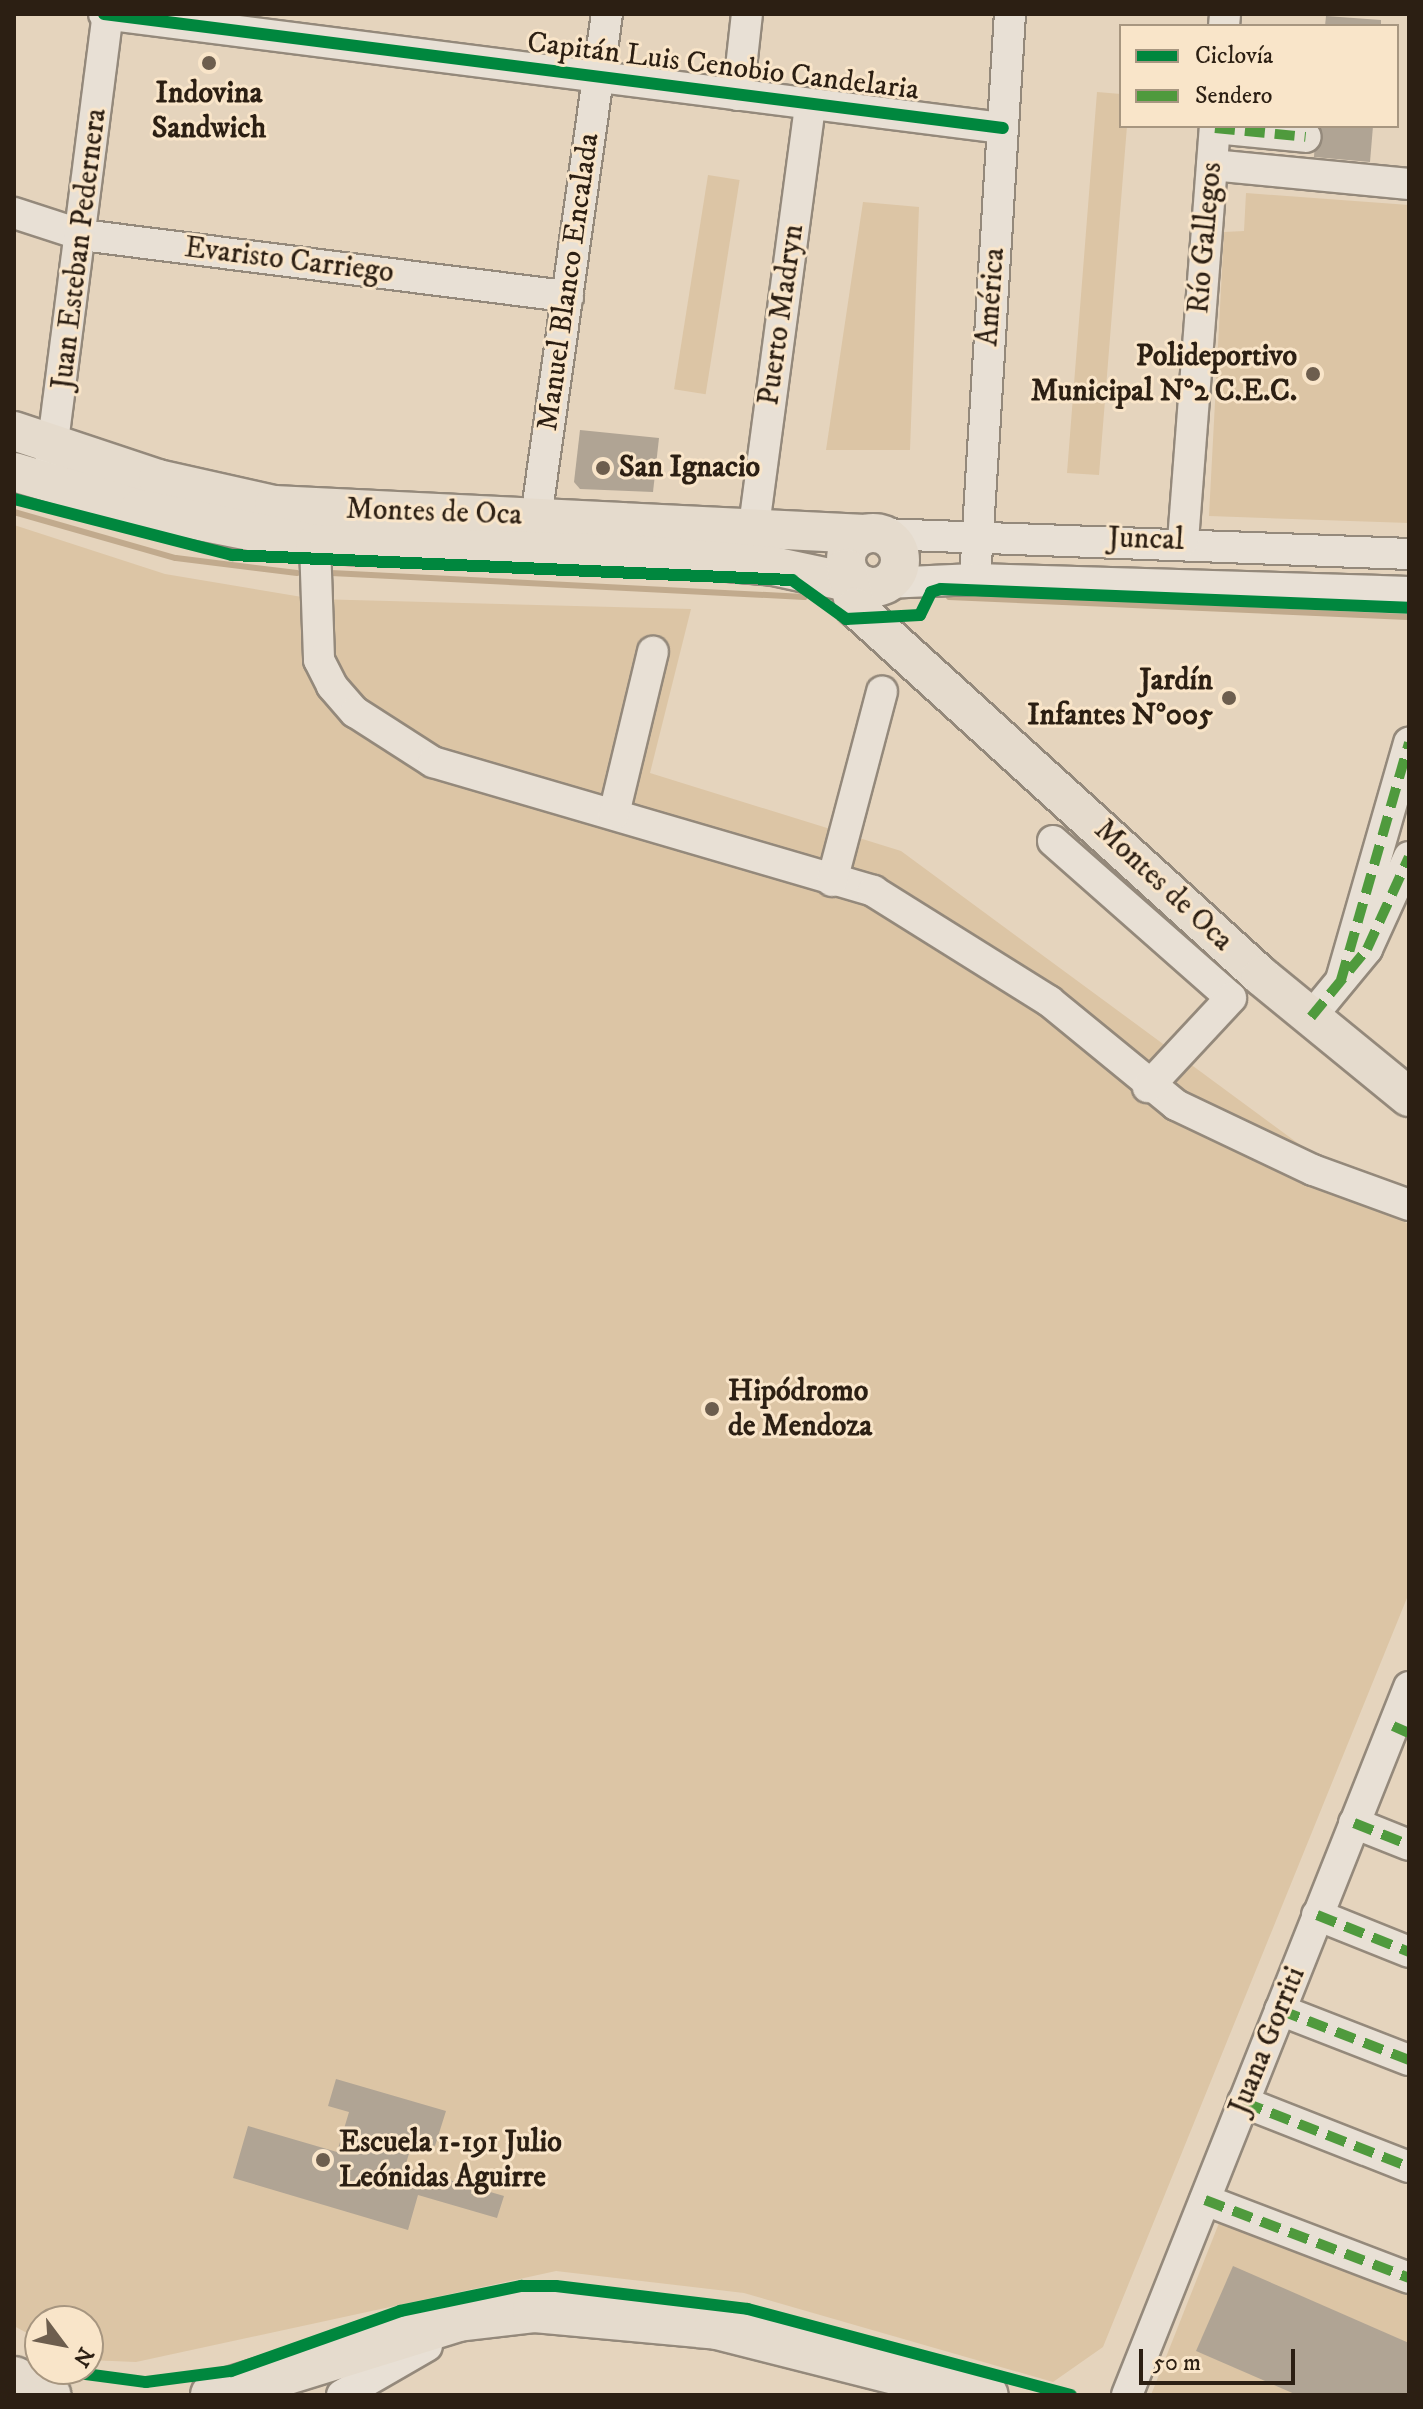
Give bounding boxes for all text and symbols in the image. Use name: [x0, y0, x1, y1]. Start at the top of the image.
legend: [1119, 24, 1399, 128]
street label: Capitán Luis Cenobio Candelaria: [525, 25, 921, 109]
text: Ciclovía: [1195, 41, 1273, 71]
marker: Indovina Sandwich: [200, 54, 218, 72]
place label: Indovina Sandwich: [152, 76, 266, 146]
text: Sendero: [1195, 81, 1273, 111]
street label: Juan Esteban Pedernera: [45, 106, 115, 392]
street label: Manuel Blanco Encalada: [530, 131, 608, 433]
street label: Río Gallegos: [1181, 161, 1231, 315]
street label: Puerto Madryn: [751, 222, 813, 408]
street label: Evaristo Carriego: [182, 230, 396, 292]
street label: América: [971, 247, 1013, 347]
place label: Polideportivo Municipal N°2 C.E.C.: [1031, 339, 1297, 410]
marker: Polideportivo Municipal N°2 C.E.C.: [1304, 365, 1322, 383]
place label: San Ignacio: [619, 450, 760, 486]
marker: San Ignacio: [594, 459, 612, 477]
street label: Montes de Oca: [345, 492, 523, 534]
street label: Juncal: [1107, 521, 1185, 559]
place label: Jardín Infantes N°005: [1027, 663, 1213, 734]
marker: Jardín Infantes N°005: [1220, 689, 1238, 707]
street label: Montes de Oca: [1086, 813, 1240, 959]
place label: Hipódromo de Mendoza: [728, 1374, 872, 1444]
marker: Hipódromo de Mendoza: [703, 1400, 721, 1418]
street label: Juana Gorriti: [1222, 1962, 1314, 2120]
place label: Escuela 1-191 Julio Leónidas Aguirre: [339, 2125, 562, 2196]
marker: Escuela 1-191 Julio Leónidas Aguirre: [314, 2151, 332, 2169]
north arrow: [24, 2305, 104, 2385]
scale bar: [1143, 2333, 1299, 2383]
text: N: [67, 2342, 99, 2372]
text: 50 m: [1153, 2348, 1201, 2378]

